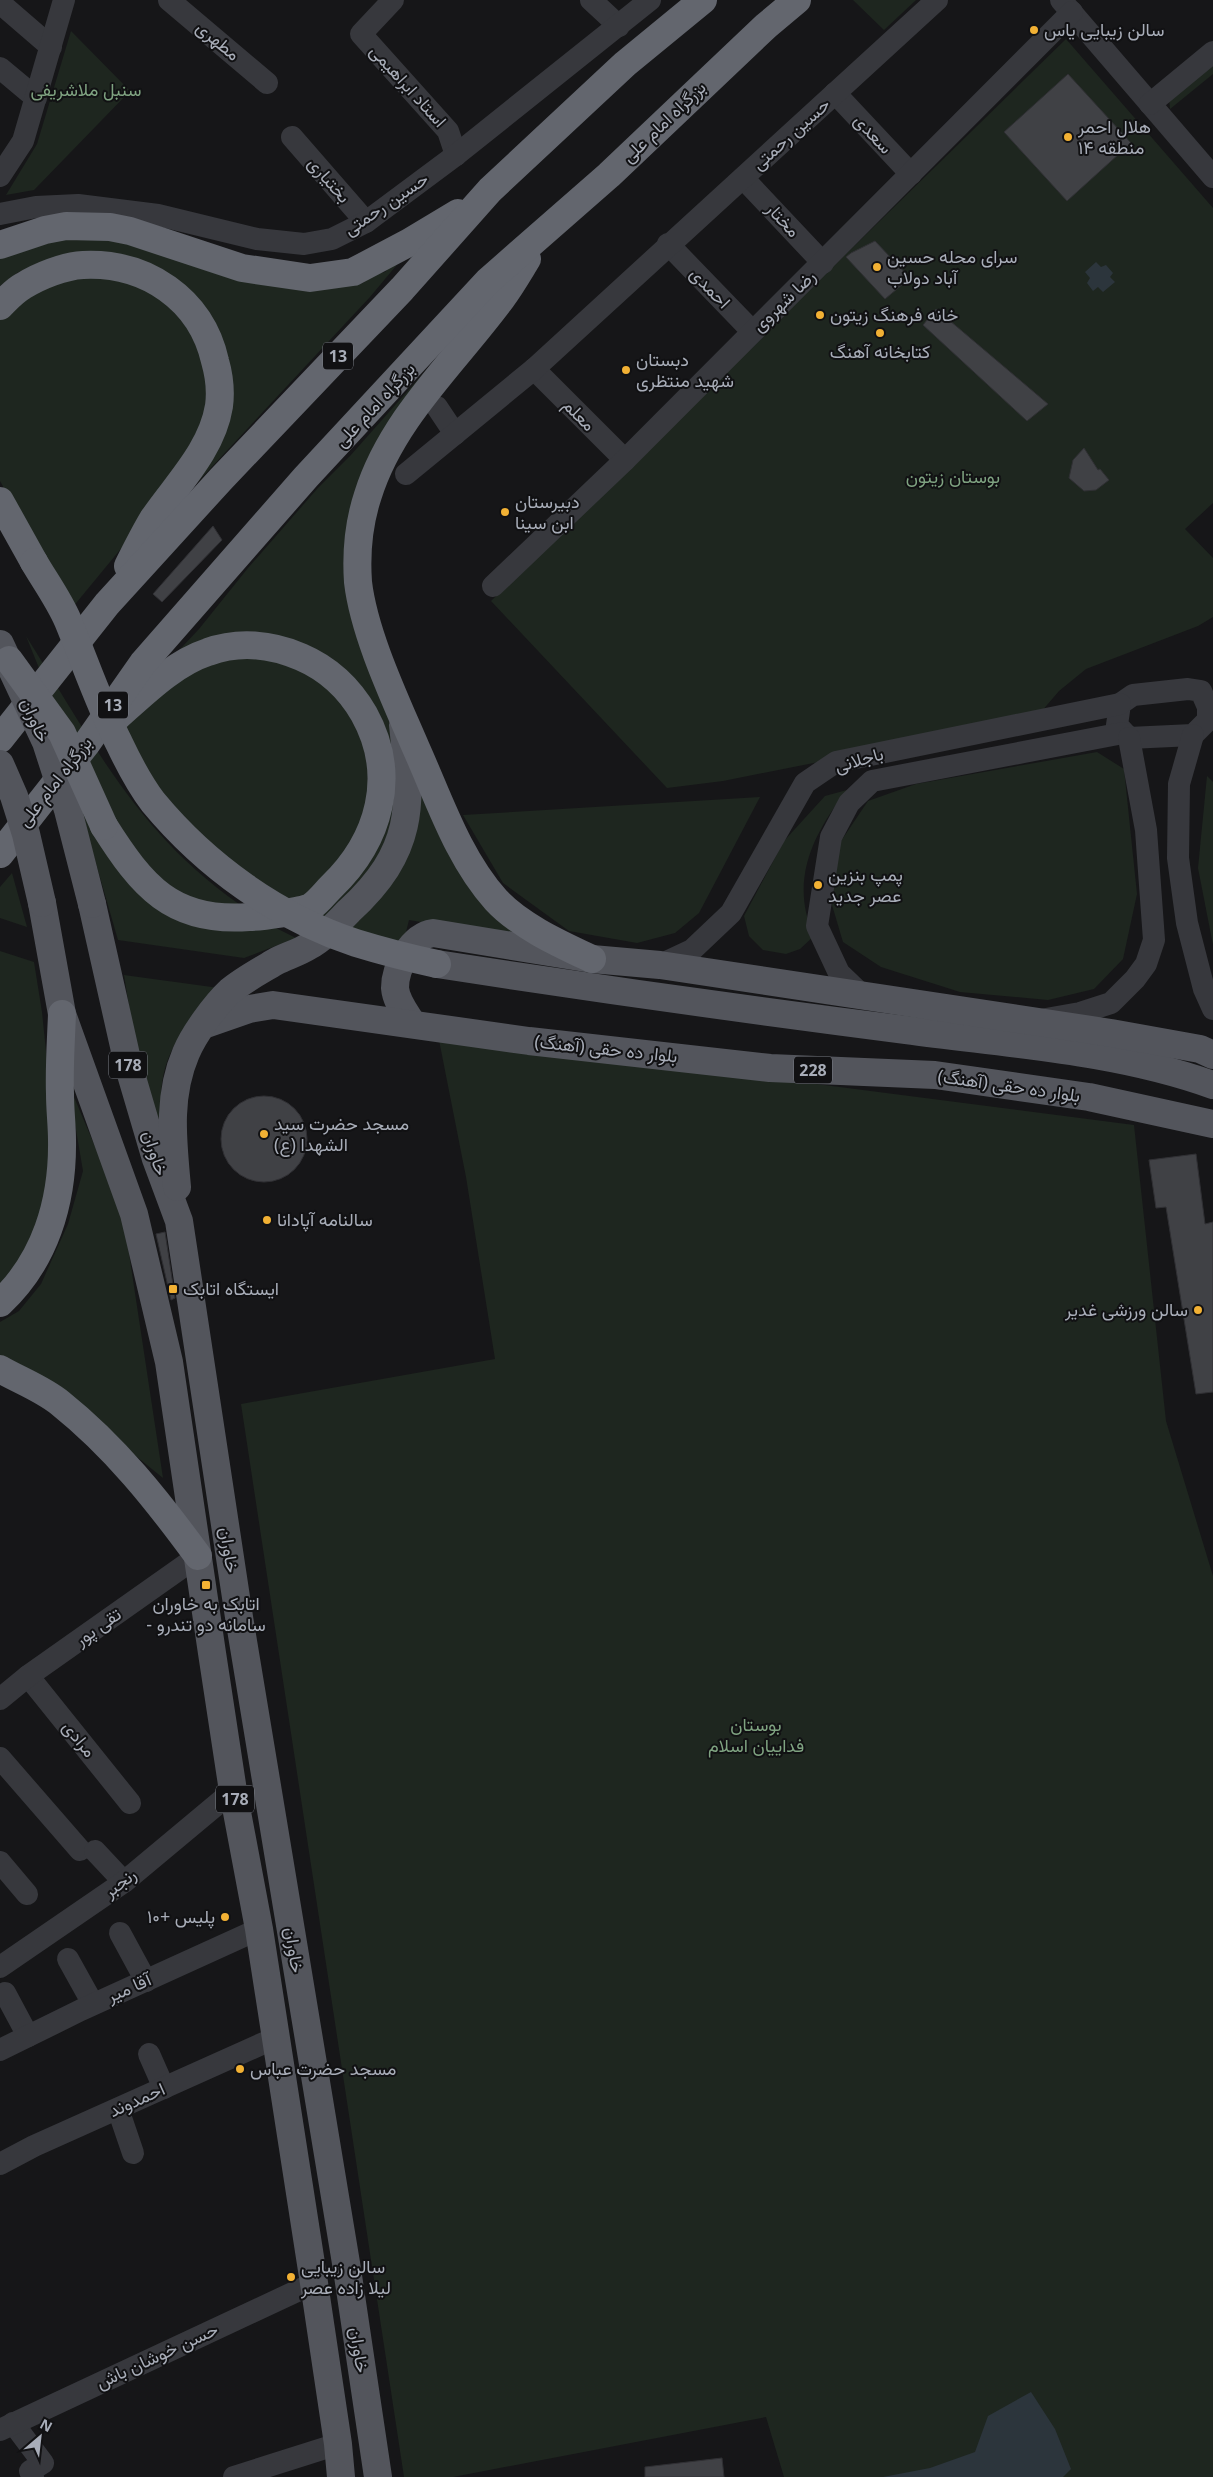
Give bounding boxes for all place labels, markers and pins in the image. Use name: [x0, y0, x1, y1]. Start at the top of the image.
place label: سالن زیبایی یاس: [1044, 17, 1165, 41]
marker: سالن زیبایی یاس: [1028, 24, 1040, 36]
place label: هلال احمر منطقه ۱۴: [1077, 114, 1151, 159]
marker: هلال احمر منطقه ۱۴: [1062, 131, 1074, 143]
place label: سرای محله حسین آباد دولاب: [887, 244, 1017, 289]
marker: سرای محله حسین آباد دولاب: [871, 261, 883, 273]
place label: خانه فرهنگ زيتون: [830, 302, 958, 326]
marker: خانه فرهنگ زيتون: [814, 309, 826, 321]
marker: کتابخانه آهنگ: [874, 327, 886, 339]
place label: کتابخانه آهنگ: [830, 339, 930, 363]
place label: دبستان شهید منتظری: [636, 347, 734, 392]
marker: دبستان شهید منتظری: [620, 364, 632, 376]
place label: دبیرستان ابن سینا: [515, 489, 580, 534]
marker: دبیرستان ابن سینا: [499, 506, 511, 518]
place label: پمپ بنزین عصر جدید: [828, 862, 903, 907]
marker: پمپ بنزین عصر جدید: [812, 879, 824, 891]
place label: مسجد حضرت سید الشهدا (ع): [274, 1111, 409, 1157]
marker: مسجد حضرت سید الشهدا (ع): [258, 1128, 270, 1140]
place label: سالنامه آپادانا: [277, 1207, 373, 1232]
marker: سالنامه آپادانا: [261, 1214, 273, 1226]
place label: ایستگاه اتابک: [183, 1276, 279, 1300]
marker: ایستگاه اتابک: [167, 1283, 179, 1295]
place label: سالن ورزشی غدیر: [1064, 1297, 1188, 1321]
marker: سالن ورزشی غدیر: [1192, 1304, 1204, 1316]
marker: اتابک به خاوران - سامانه دو تندرو: [200, 1579, 212, 1591]
place label: اتابک به خاوران - سامانه دو تندرو: [146, 1591, 266, 1636]
place label: پلیس +۱۰: [147, 1904, 215, 1929]
marker: پلیس +۱۰: [219, 1911, 231, 1923]
place label: مسجد حضرت عباس: [250, 2056, 396, 2080]
marker: مسجد حضرت عباس: [234, 2063, 246, 2075]
place label: سالن زیبایی لیلا زاده عصر: [300, 2254, 391, 2299]
marker: سالن زیبایی لیلا زاده عصر: [285, 2271, 297, 2283]

